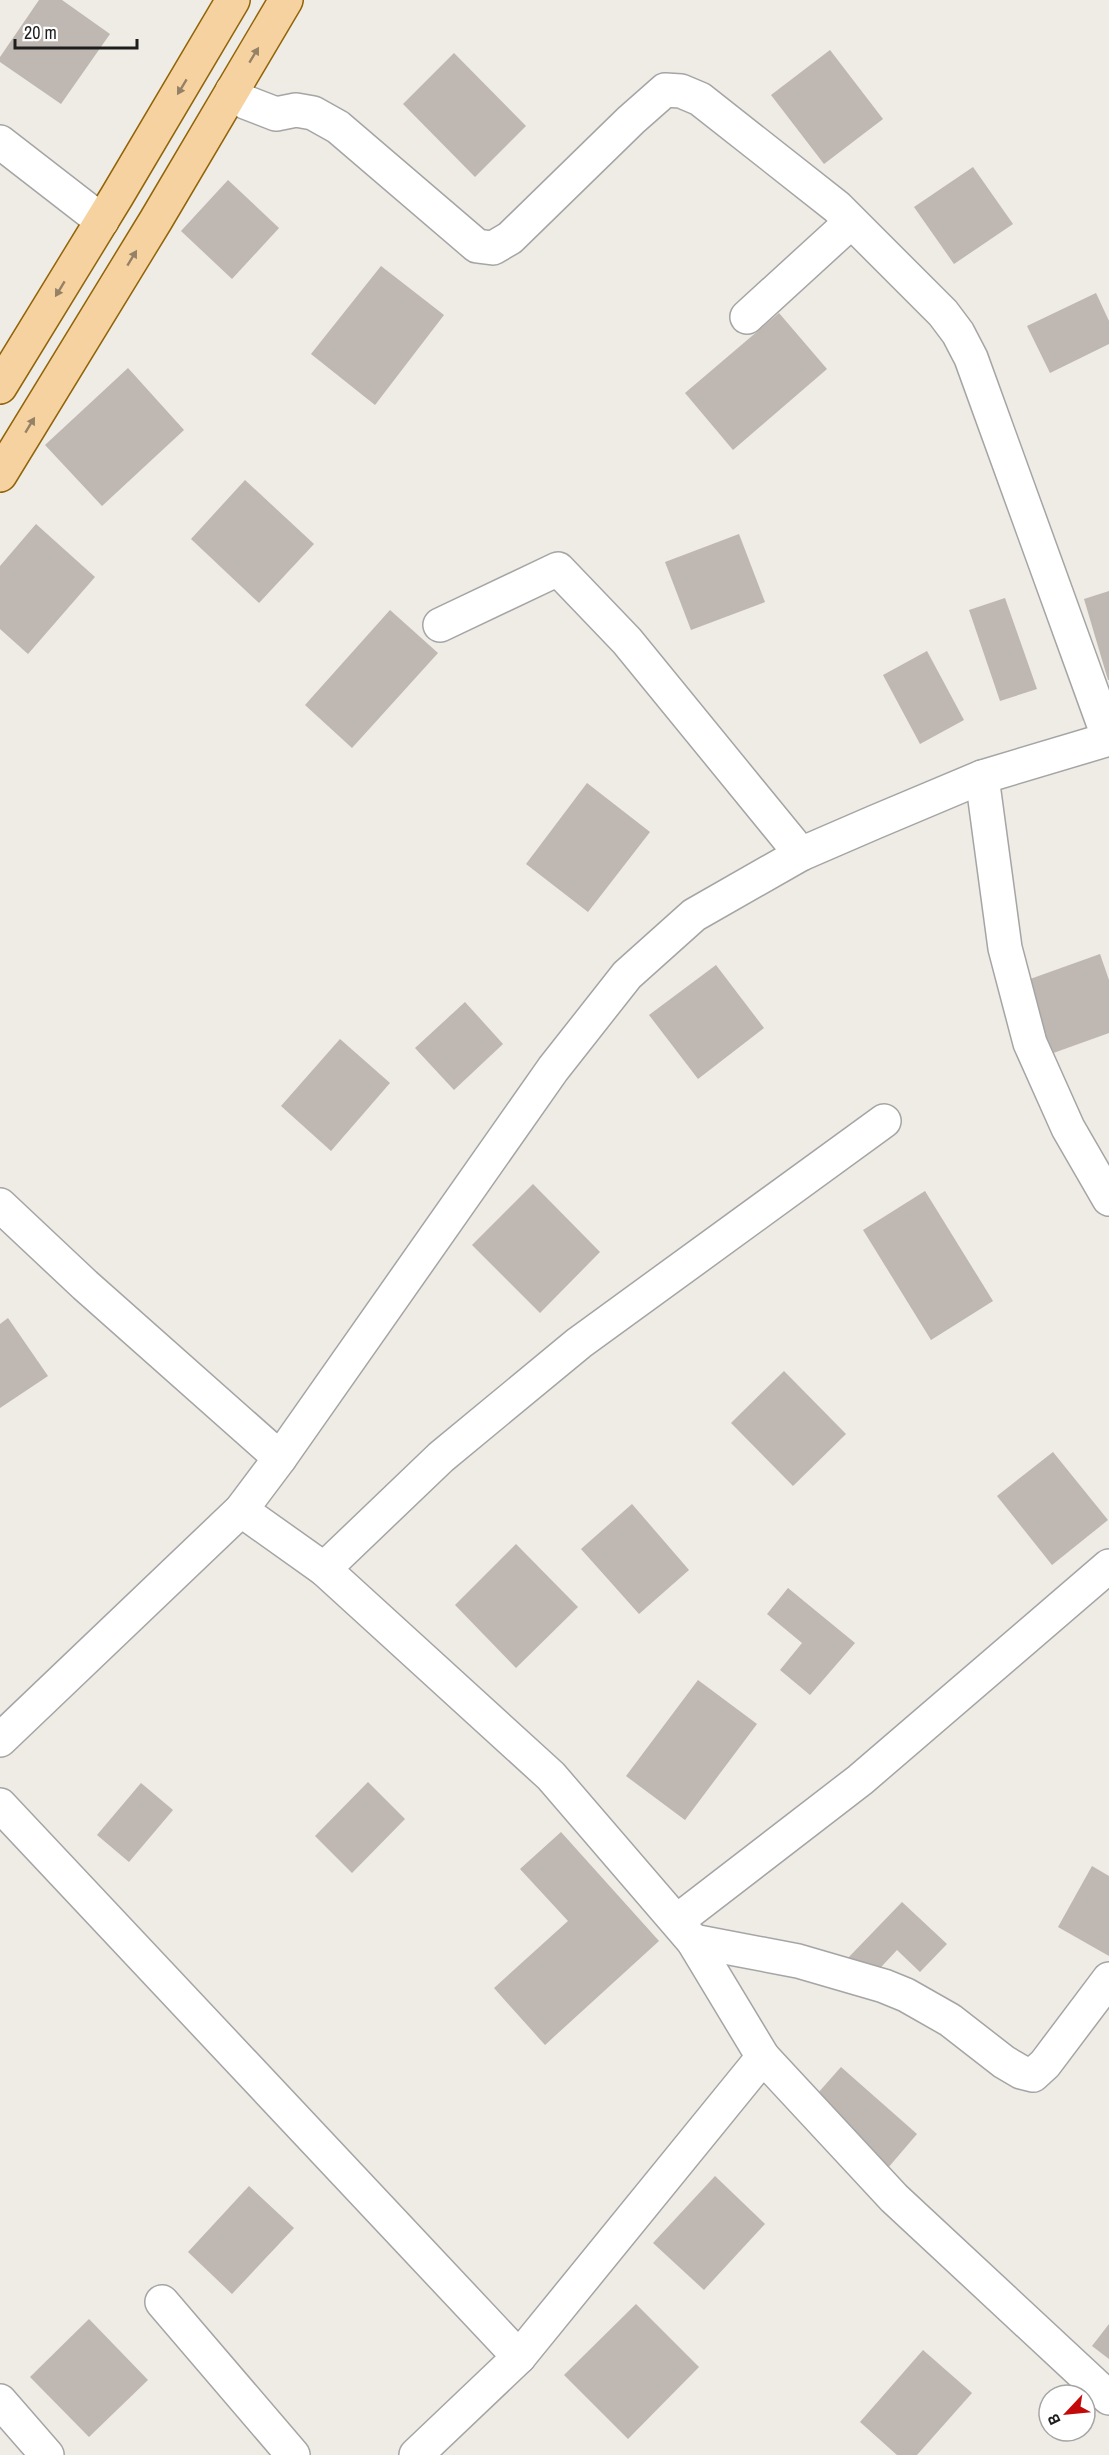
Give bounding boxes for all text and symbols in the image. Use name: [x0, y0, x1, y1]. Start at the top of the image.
scale bar: [15, 12, 136, 50]
text: 20 m: [24, 20, 57, 45]
one-way arrow: [249, 46, 259, 63]
one-way arrow: [178, 78, 188, 95]
one-way arrow: [127, 250, 138, 266]
one-way arrow: [54, 281, 65, 297]
one-way arrow: [25, 417, 36, 433]
north arrow: [1037, 2383, 1097, 2443]
text: B: [1042, 2410, 1065, 2429]

